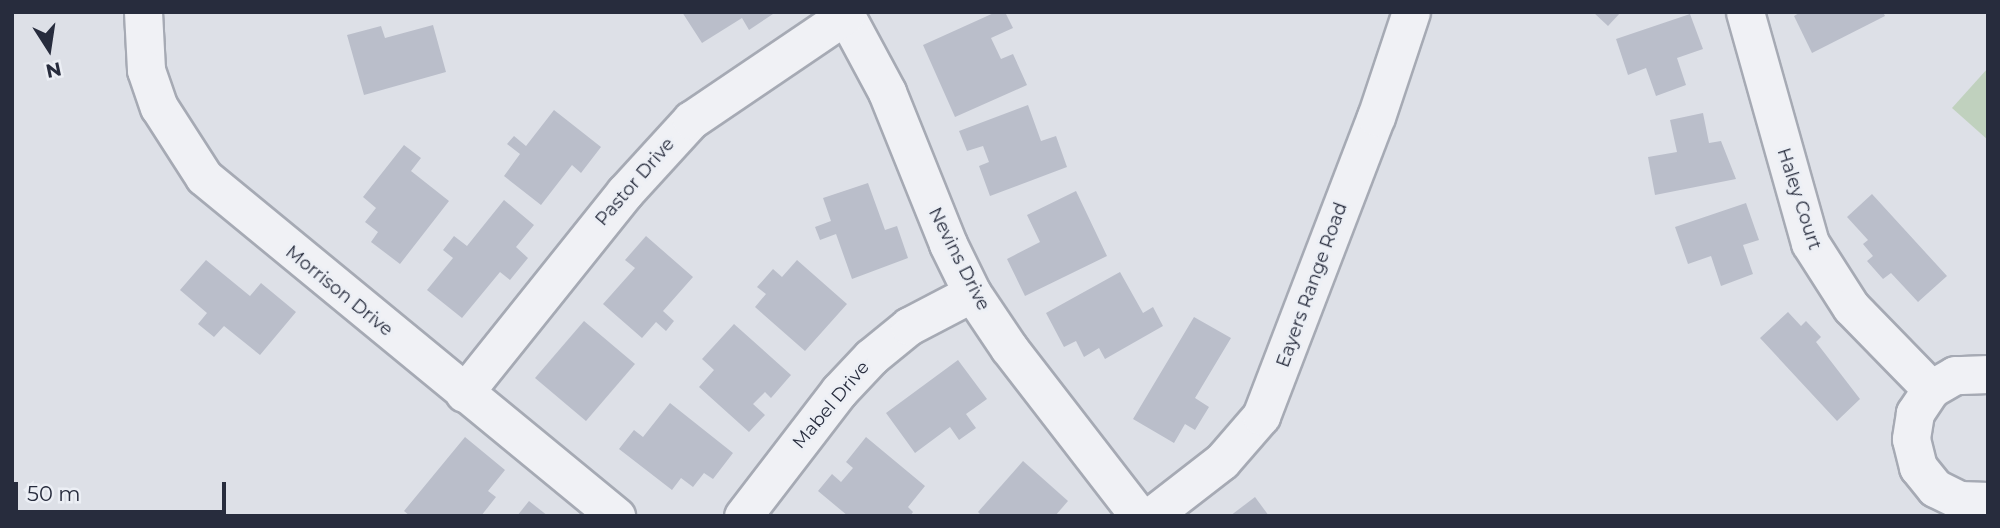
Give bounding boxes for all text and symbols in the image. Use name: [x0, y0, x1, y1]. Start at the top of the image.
north arrow: [14, 14, 84, 84]
text: N: [44, 57, 63, 83]
street label: Pastor Drive: [591, 134, 679, 230]
street label: Haley Court: [1772, 145, 1826, 253]
street label: Eayers Range Road: [1272, 200, 1352, 370]
street label: Nevins Drive: [924, 204, 994, 314]
street label: Morrison Drive: [281, 241, 397, 341]
street label: Mabel Drive: [788, 357, 874, 453]
scale bar: [18, 468, 229, 512]
text: 50 m: [27, 481, 81, 506]

